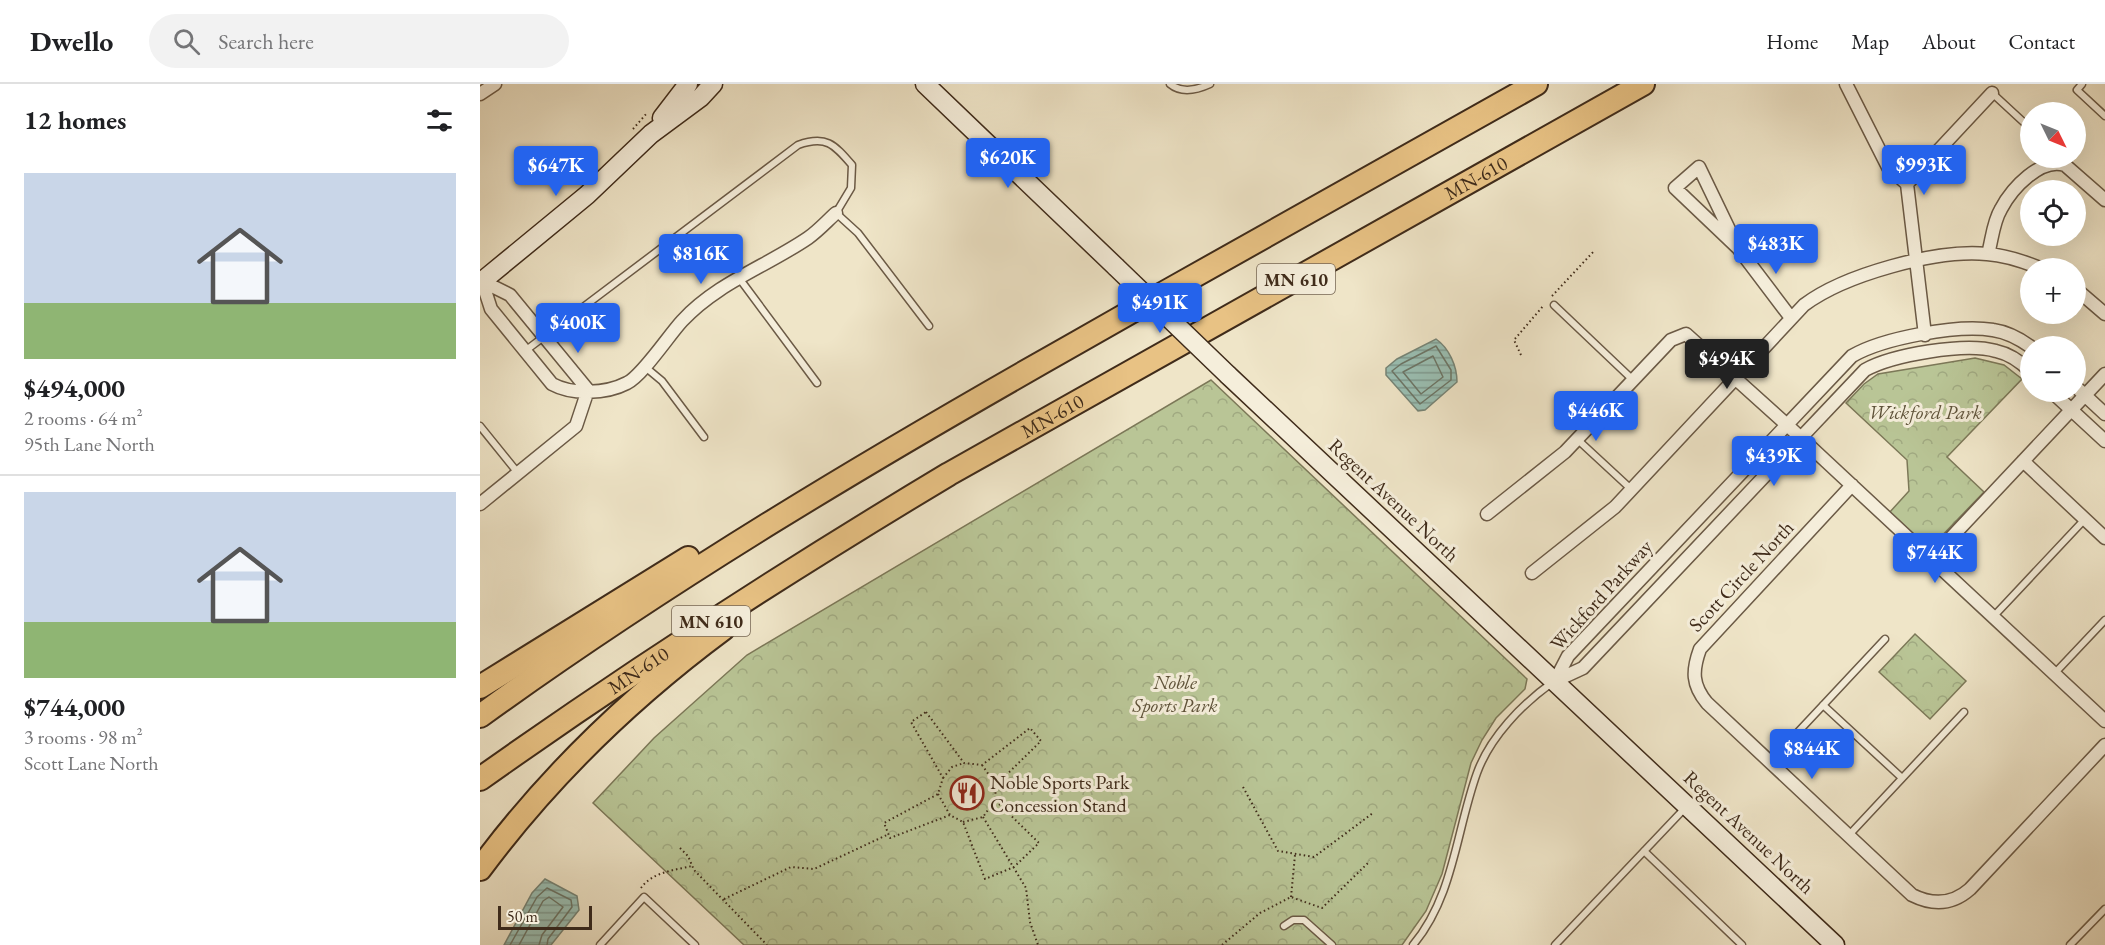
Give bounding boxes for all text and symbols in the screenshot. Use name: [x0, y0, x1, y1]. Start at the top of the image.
search box: [149, 14, 569, 68]
text: Dwello: [30, 23, 113, 59]
icon: search: [170, 25, 203, 58]
text: Search here: [218, 27, 314, 56]
text: Home: [1766, 28, 1818, 55]
text: Map: [1851, 28, 1889, 55]
text: About: [1922, 28, 1975, 55]
text: Contact: [2008, 28, 2075, 55]
north arrow: [2020, 102, 2086, 168]
map controls: [2020, 102, 2086, 402]
text: 12 homes: [24, 103, 126, 137]
icon: filters: [423, 104, 456, 137]
pin: $620K: [966, 138, 1050, 189]
text: $620K: [980, 144, 1036, 170]
pin: $993K: [1882, 145, 1966, 196]
pin: $647K: [514, 146, 598, 197]
street label: MN-610: [1440, 150, 1512, 206]
text: $993K: [1896, 151, 1952, 177]
text: $647K: [528, 152, 584, 178]
button: locate: [2020, 180, 2086, 246]
icon: home: [186, 212, 294, 320]
pin: $483K: [1734, 224, 1818, 275]
text: $483K: [1748, 230, 1804, 256]
pin: $816K: [659, 234, 743, 285]
text: $816K: [673, 240, 729, 266]
button: +: [2020, 258, 2086, 324]
road number: MN 610: [1257, 264, 1335, 294]
pin: $491K: [1118, 283, 1202, 334]
text: $491K: [1132, 289, 1188, 315]
pin: $400K: [536, 303, 620, 354]
text: $400K: [550, 309, 606, 335]
button: −: [2020, 336, 2086, 402]
pin: $494K: [1685, 339, 1769, 390]
text: $494K: [1699, 345, 1755, 371]
text: $494,000: [24, 371, 125, 405]
street label: MN-610: [1016, 388, 1089, 444]
pin: $446K: [1554, 391, 1638, 442]
text: $446K: [1568, 397, 1624, 423]
park label: Wickford Park: [1868, 399, 1982, 425]
text: 2 rooms · 64 m²: [24, 405, 143, 431]
text: 95th Lane North: [24, 431, 155, 457]
street label: Regent Avenue North: [1323, 433, 1465, 567]
pin: $439K: [1732, 436, 1816, 487]
text: $439K: [1746, 442, 1802, 468]
street label: Scott Circle North: [1683, 515, 1799, 637]
icon: home: [186, 531, 294, 639]
pin: $744K: [1893, 533, 1977, 584]
street label: Wickford Parkway: [1544, 534, 1658, 656]
text: $744K: [1907, 539, 1963, 565]
road number: MN 610: [672, 606, 750, 636]
street label: MN-610: [603, 640, 674, 700]
park label: Noble Sports Park: [1131, 669, 1218, 718]
text: $744,000: [24, 690, 125, 724]
text: 3 rooms · 98 m²: [24, 724, 143, 750]
pin: $844K: [1770, 729, 1854, 780]
text: $844K: [1784, 735, 1840, 761]
text: Scott Lane North: [24, 750, 159, 776]
street label: Regent Avenue North: [1678, 765, 1820, 899]
place label: Noble Sports Park Concession Stand: [990, 769, 1130, 818]
restaurant icon: Noble Sports Park Concession Stand: [949, 775, 985, 811]
scale bar: [498, 903, 592, 930]
text: 50 m: [507, 906, 538, 927]

